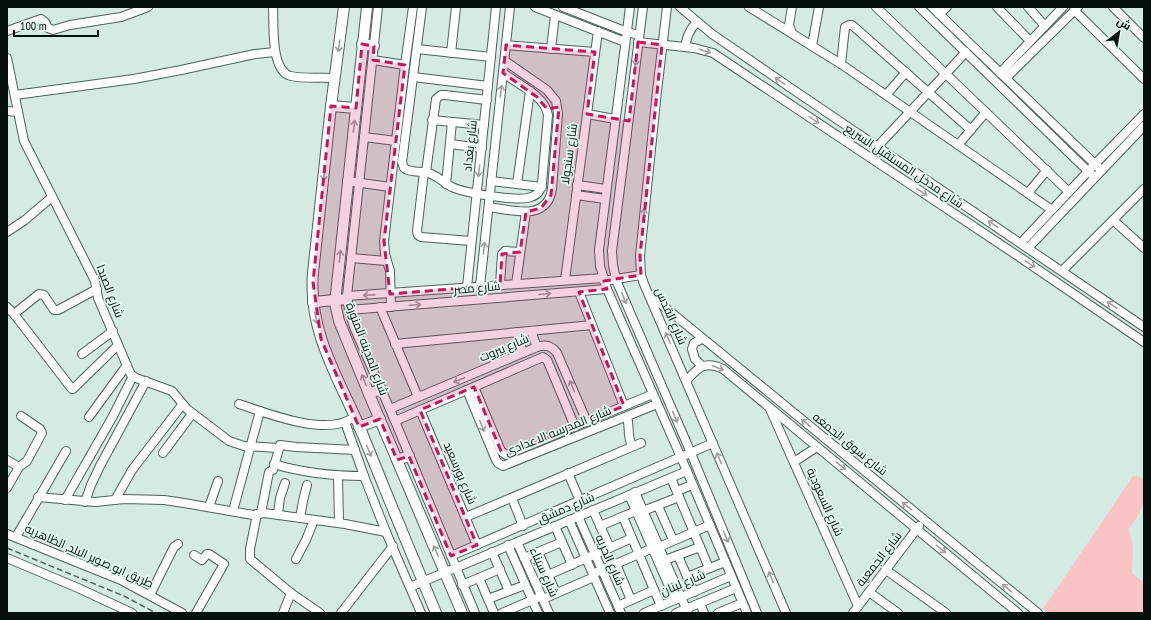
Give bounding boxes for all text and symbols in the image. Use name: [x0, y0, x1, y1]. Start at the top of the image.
scale bar: [14, 12, 98, 38]
north arrow: [1099, 12, 1139, 52]
text: ش: [1114, 14, 1134, 33]
text: 100 m: [20, 18, 47, 33]
one-way arrow: [335, 39, 343, 52]
one-way arrow: [698, 48, 711, 55]
one-way arrow: [632, 53, 640, 66]
one-way arrow: [775, 77, 786, 85]
one-way arrow: [497, 85, 505, 98]
one-way arrow: [808, 116, 819, 124]
street label: شارع بغداد: [459, 119, 481, 173]
one-way arrow: [350, 120, 357, 133]
street label: شارع مدخل المستقبل السريع: [841, 120, 967, 212]
street label: شارع سنجولا: [557, 123, 581, 185]
one-way arrow: [475, 164, 483, 177]
one-way arrow: [320, 168, 328, 181]
one-way arrow: [916, 188, 927, 196]
one-way arrow: [641, 208, 648, 221]
one-way arrow: [987, 220, 998, 228]
one-way arrow: [480, 242, 488, 255]
one-way arrow: [336, 249, 343, 262]
one-way arrow: [1025, 260, 1036, 269]
street label: شارع الصيدا: [93, 262, 127, 320]
street label: شارع مصر: [452, 278, 501, 298]
street label: شارع القدس: [651, 285, 691, 347]
one-way arrow: [363, 291, 376, 299]
one-way arrow: [538, 291, 551, 298]
one-way arrow: [621, 292, 628, 304]
street label: شارع المدينه المنورة: [342, 300, 392, 398]
one-way arrow: [408, 301, 421, 308]
one-way arrow: [1107, 301, 1118, 309]
one-way arrow: [312, 311, 320, 324]
street label: شارع بيروت: [477, 330, 531, 366]
one-way arrow: [664, 333, 671, 345]
one-way arrow: [712, 364, 724, 372]
one-way arrow: [359, 374, 367, 386]
one-way arrow: [453, 377, 465, 385]
one-way arrow: [568, 380, 575, 392]
street label: شارع المدرسه الاعدادى: [502, 402, 614, 460]
street label: شارع سوق الجمعه: [809, 409, 891, 479]
one-way arrow: [672, 411, 680, 423]
one-way arrow: [801, 419, 812, 428]
one-way arrow: [478, 420, 486, 432]
street label: شارع بورسعيد: [440, 439, 480, 507]
one-way arrow: [366, 445, 373, 457]
one-way arrow: [715, 452, 722, 464]
one-way arrow: [835, 462, 846, 471]
street label: شارع السعودية: [803, 465, 847, 539]
street label: شارع دمشق: [535, 489, 597, 527]
one-way arrow: [902, 501, 912, 510]
street label: طريق ابو صوير البلد, الظاهريه: [22, 520, 156, 591]
street label: شارع الجمعية: [852, 528, 906, 590]
one-way arrow: [722, 531, 730, 543]
street label: شارع الحريه: [592, 532, 628, 588]
street label: شارع سيناء: [526, 545, 562, 599]
one-way arrow: [936, 545, 946, 554]
one-way arrow: [432, 546, 439, 558]
street label: شارع لبنان: [658, 566, 708, 600]
one-way arrow: [767, 571, 774, 583]
one-way arrow: [1002, 584, 1013, 593]

